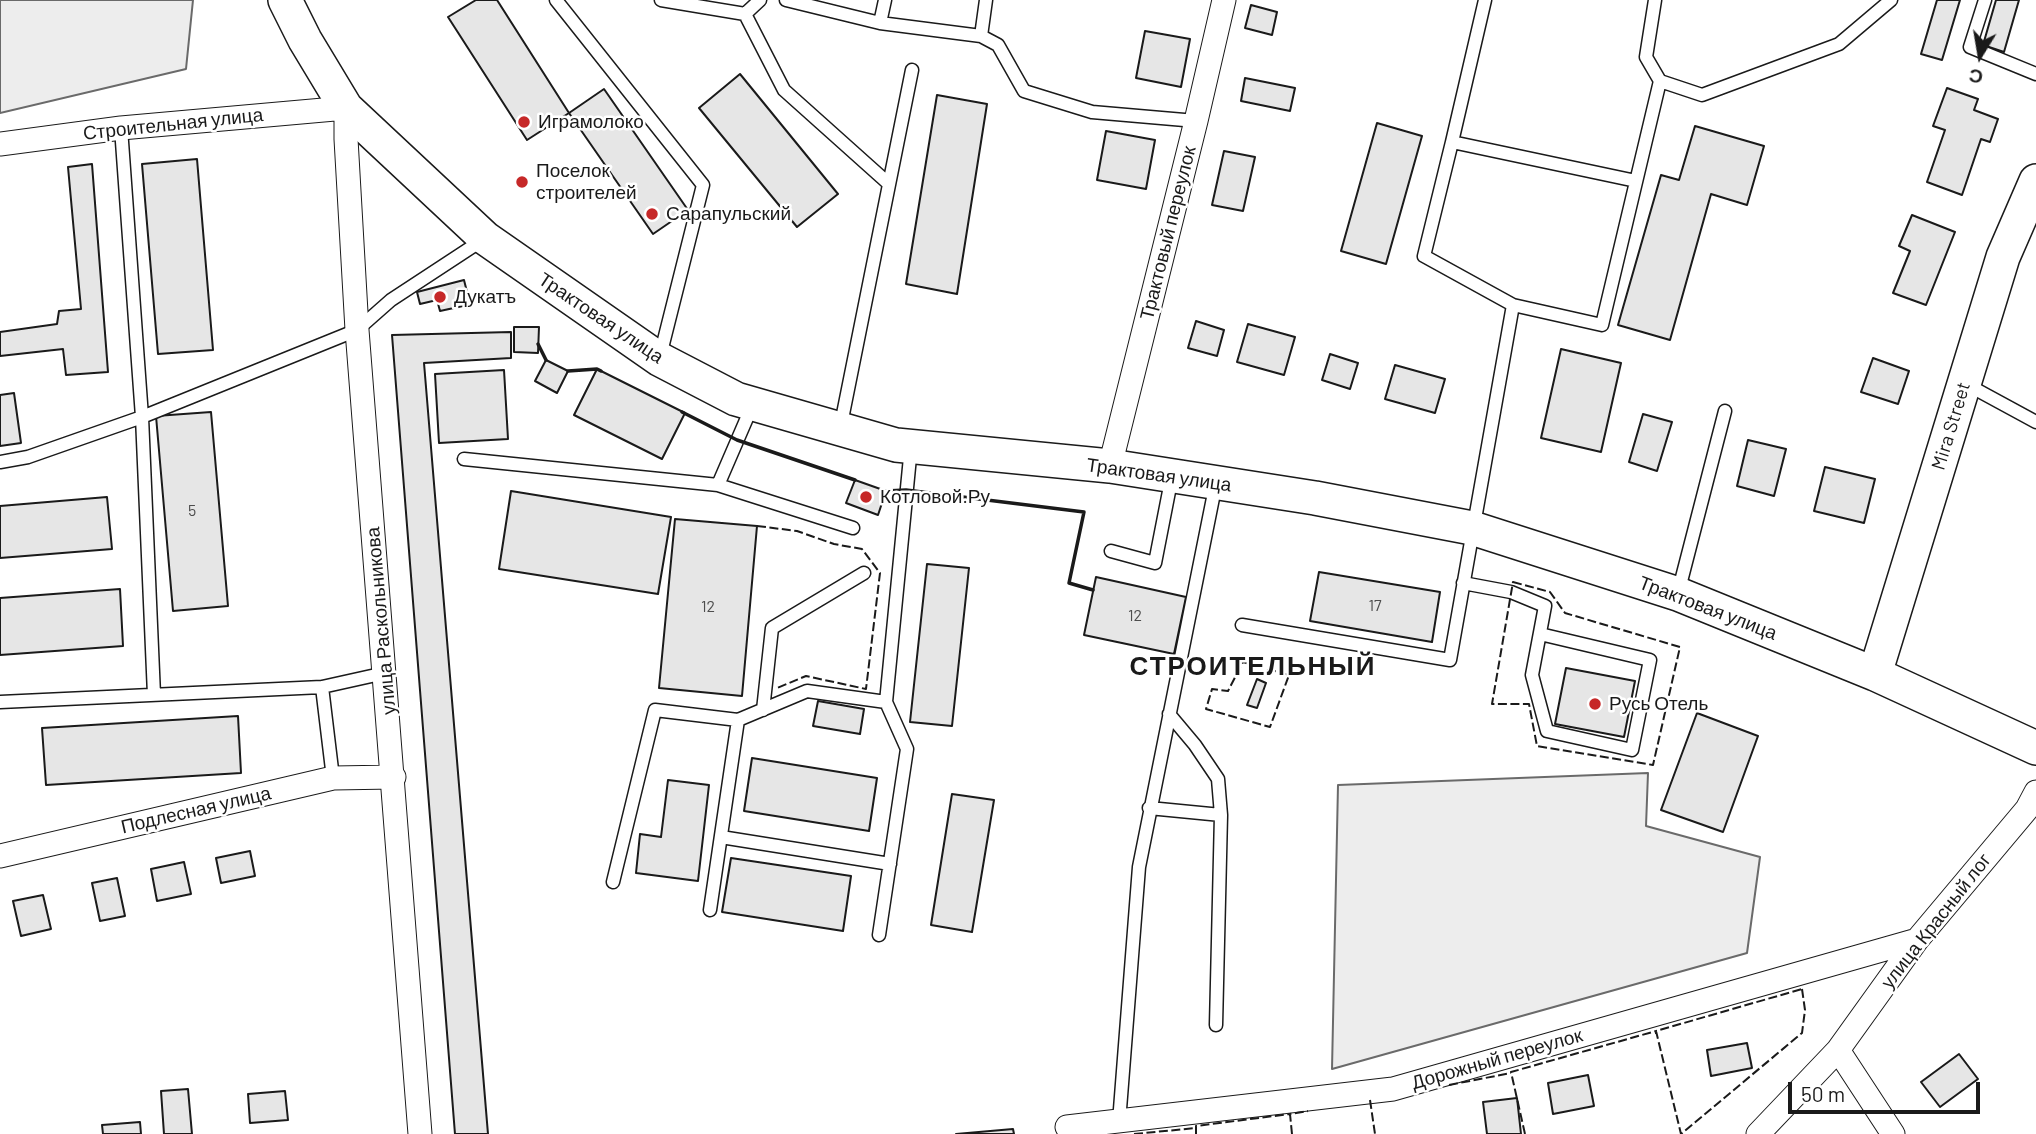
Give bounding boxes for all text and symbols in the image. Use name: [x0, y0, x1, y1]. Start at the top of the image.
north arrow: [1945, 21, 2015, 91]
text: С: [1967, 65, 1985, 90]
street label: Строительная улица: [82, 103, 264, 145]
place label: Играмолоко: [538, 111, 644, 133]
marker: Играмолоко: [516, 114, 532, 130]
street label: Трактовый переулок: [1135, 144, 1201, 322]
place label: Поселок строителей: [536, 160, 637, 204]
marker: Поселок строителей: [514, 174, 530, 190]
place label: Сарапульский: [666, 203, 791, 225]
marker: Сарапульский: [644, 206, 660, 222]
street label: Трактовая улица: [534, 268, 668, 368]
place label: Дукатъ: [454, 286, 516, 308]
marker: Дукатъ: [432, 289, 448, 305]
street label: Mira Street: [1927, 379, 1975, 473]
street label: Трактовая улица: [1085, 454, 1233, 496]
place label: Котловой.Ру: [880, 486, 990, 508]
marker: Котловой.Ру: [858, 489, 874, 505]
house number: 5: [188, 501, 196, 521]
street label: улица Раскольникова: [361, 526, 401, 716]
street label: Трактовая улица: [1636, 571, 1780, 645]
house number: 17: [1368, 596, 1382, 616]
house number: 12: [701, 597, 715, 617]
house number: 12: [1128, 606, 1142, 626]
district label: СТРОИТЕЛЬНЫЙ: [1131, 650, 1375, 682]
place label: Русь Отель: [1609, 693, 1708, 715]
marker: Русь Отель: [1587, 696, 1603, 712]
street label: Подлесная улица: [119, 782, 273, 838]
street label: улица Красный лог: [1876, 849, 1996, 993]
street label: Дорожный переулок: [1409, 1024, 1585, 1094]
scale bar: [1791, 1068, 1983, 1112]
text: 50 m: [1801, 1081, 1845, 1106]

